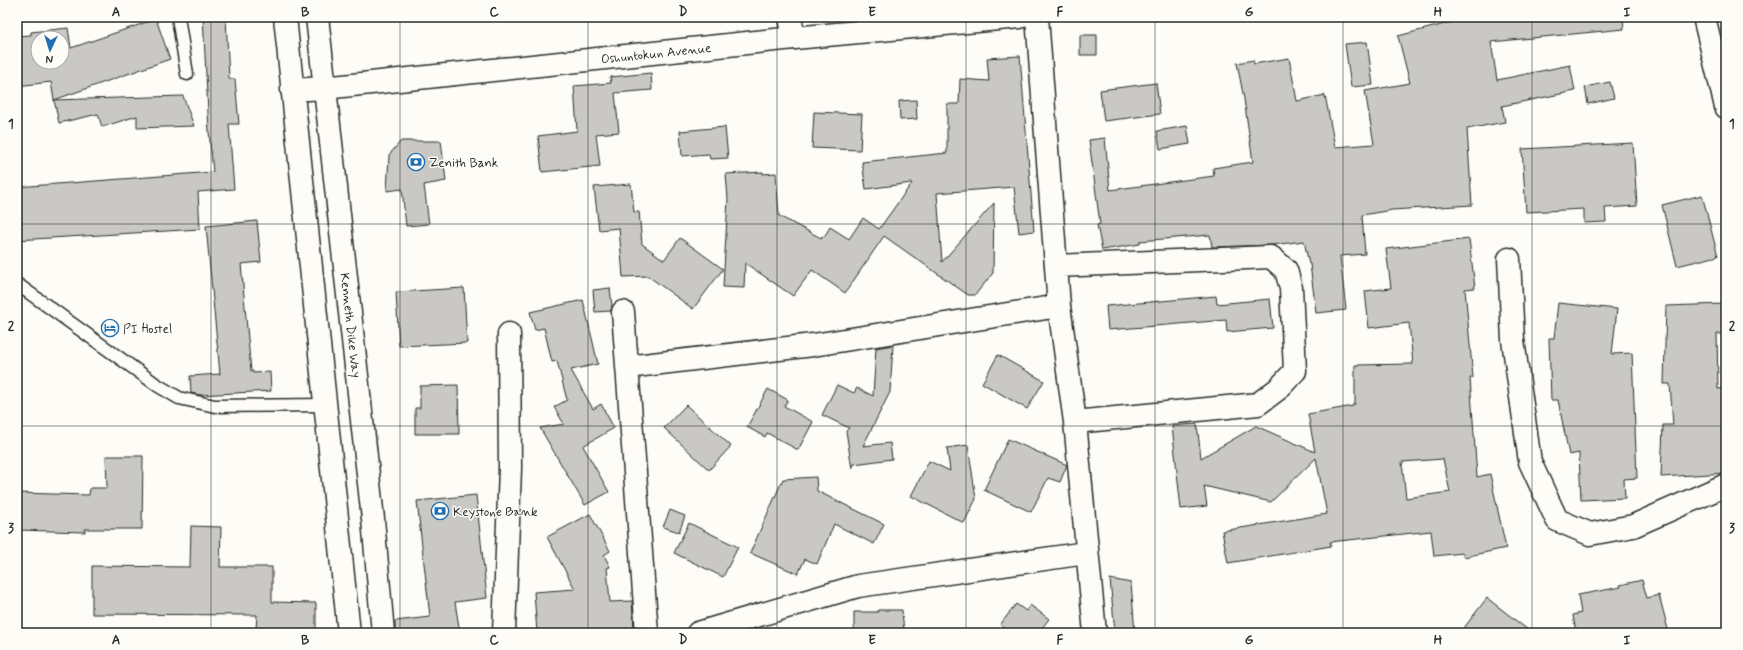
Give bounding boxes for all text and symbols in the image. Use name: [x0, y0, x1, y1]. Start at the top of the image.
text: A: [112, 4, 120, 21]
text: B: [301, 4, 310, 21]
text: C: [489, 4, 499, 21]
text: D: [679, 4, 688, 21]
text: E: [868, 4, 876, 21]
text: F: [1057, 4, 1064, 21]
text: G: [1245, 4, 1254, 21]
text: H: [1434, 4, 1443, 21]
text: I: [1624, 4, 1631, 21]
north arrow: [30, 30, 70, 70]
street label: Oshuntokun Avenue: [600, 40, 712, 68]
text: N: [45, 52, 54, 66]
text: 1: [8, 116, 14, 133]
text: 1: [1729, 116, 1735, 133]
bank icon: Zenith Bank: [406, 152, 426, 172]
place label: Zenith Bank: [429, 155, 499, 172]
street label: Kenneth Dike Way: [336, 272, 364, 379]
text: 2: [8, 318, 15, 335]
hotel icon: PI Hostel: [100, 318, 120, 338]
text: 2: [1729, 318, 1736, 335]
place label: PI Hostel: [123, 321, 172, 338]
bank icon: Keystone Bank: [430, 501, 450, 521]
place label: Keystone Bank: [453, 504, 538, 521]
text: 3: [8, 520, 14, 537]
text: 3: [1729, 520, 1735, 537]
text: A: [112, 632, 120, 649]
text: B: [301, 632, 310, 649]
text: C: [489, 632, 499, 649]
text: D: [679, 632, 688, 649]
text: E: [868, 632, 876, 649]
text: F: [1057, 632, 1064, 649]
text: G: [1245, 632, 1254, 649]
text: H: [1434, 632, 1443, 649]
text: I: [1624, 632, 1631, 649]

